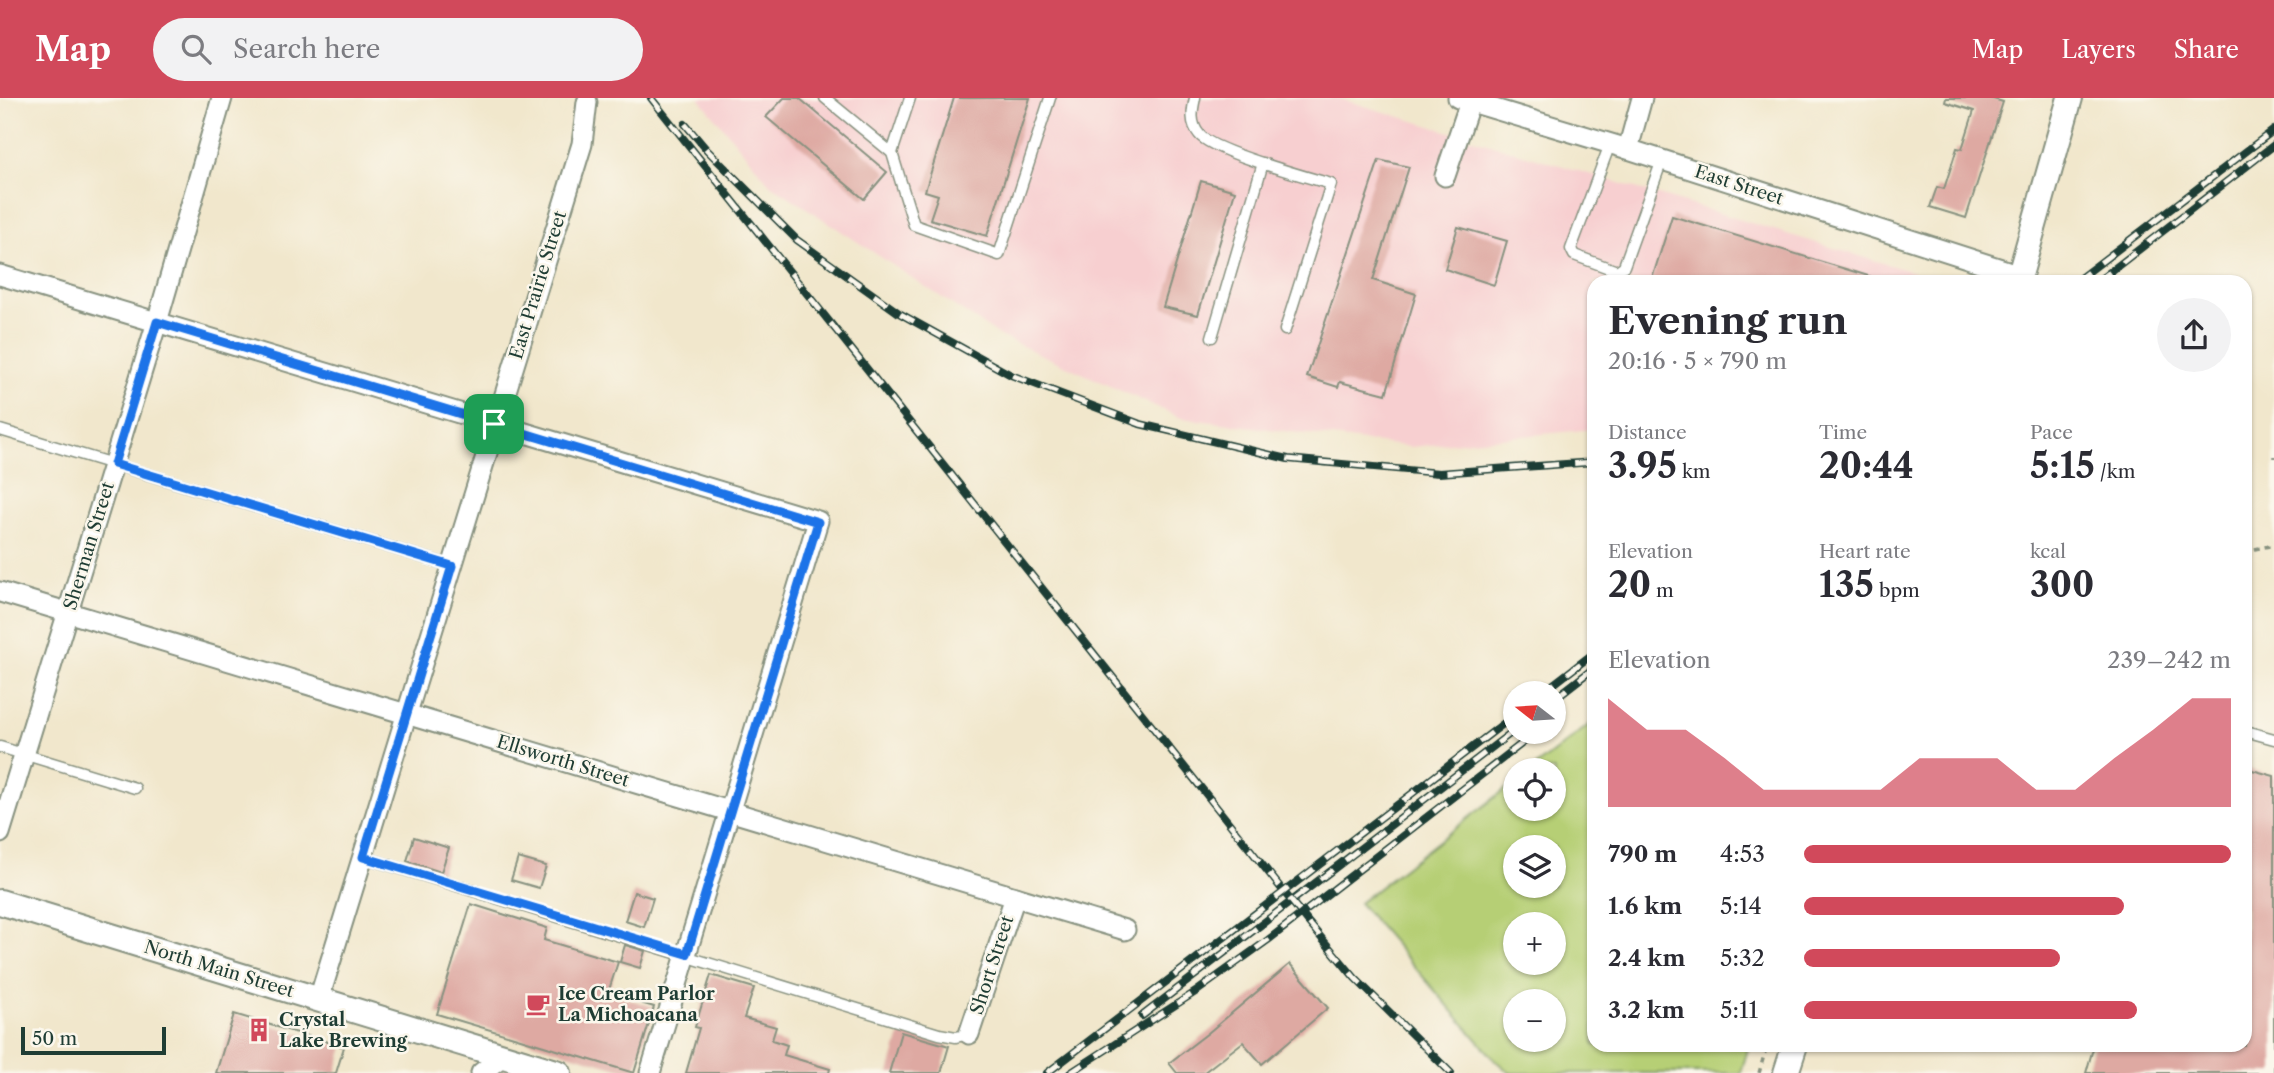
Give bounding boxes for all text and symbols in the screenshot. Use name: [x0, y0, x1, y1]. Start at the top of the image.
search box: [153, 18, 643, 81]
text: Map: [35, 29, 111, 70]
icon: search: [177, 30, 215, 68]
text: Search here: [233, 33, 380, 65]
text: Map: [1972, 35, 2023, 64]
text: Layers: [2061, 35, 2136, 64]
text: Share: [2174, 35, 2239, 64]
street label: East Street: [1692, 160, 1787, 210]
street label: East Prairie Street: [505, 207, 571, 362]
text: Evening run: [1608, 297, 1848, 344]
button: share: [2157, 298, 2231, 372]
text: 20:16 · 5 × 790 m: [1608, 347, 1787, 375]
pin: [464, 394, 524, 454]
icon: arrive: [475, 405, 513, 443]
text: Distance: [1608, 421, 1687, 444]
text: Time: [1819, 421, 1867, 444]
text: Pace: [2030, 421, 2073, 444]
text: 3.95: [1608, 444, 1677, 487]
text: 20:44: [1819, 444, 1914, 487]
text: 5:15: [2030, 444, 2095, 487]
text: km: [1677, 460, 1711, 483]
text: /km: [2095, 460, 2135, 483]
street label: Sherman Street: [59, 479, 119, 613]
text: Elevation: [1608, 540, 1693, 563]
text: Heart rate: [1819, 540, 1911, 563]
text: kcal: [2030, 540, 2066, 563]
text: 20: [1608, 563, 1651, 606]
text: 135: [1819, 563, 1874, 606]
text: 300: [2030, 563, 2094, 606]
text: m: [1651, 579, 1674, 602]
text: bpm: [1874, 579, 1920, 602]
text: Elevation: [1608, 646, 1711, 674]
text: 239–242 m: [2107, 646, 2231, 674]
north arrow: [1503, 681, 1566, 744]
map controls: [1503, 681, 1566, 1052]
street label: Ellsworth Street: [494, 730, 632, 792]
button: locate: [1503, 758, 1566, 821]
button: layers: [1503, 835, 1566, 898]
text: 790 m: [1608, 840, 1677, 868]
text: 4:53: [1720, 840, 1765, 868]
text: 1.6 km: [1608, 892, 1682, 920]
text: 5:14: [1720, 892, 1762, 920]
street label: Short Street: [966, 912, 1019, 1017]
button: +: [1503, 912, 1566, 975]
street label: North Main Street: [141, 936, 297, 1002]
text: 2.4 km: [1608, 944, 1685, 972]
text: 5:32: [1720, 944, 1765, 972]
place label: Ice Cream Parlor La Michoacana: [558, 983, 715, 1026]
button: −: [1503, 989, 1566, 1052]
cafe icon: Ice Cream Parlor La Michoacana: [524, 990, 552, 1018]
text: 3.2 km: [1608, 996, 1685, 1024]
text: 5:11: [1720, 996, 1758, 1024]
place label: Crystal Lake Brewing: [279, 1009, 408, 1052]
building icon: Crystal Lake Brewing: [245, 1016, 273, 1044]
scale bar: [21, 1024, 166, 1056]
text: 50 m: [32, 1027, 77, 1050]

